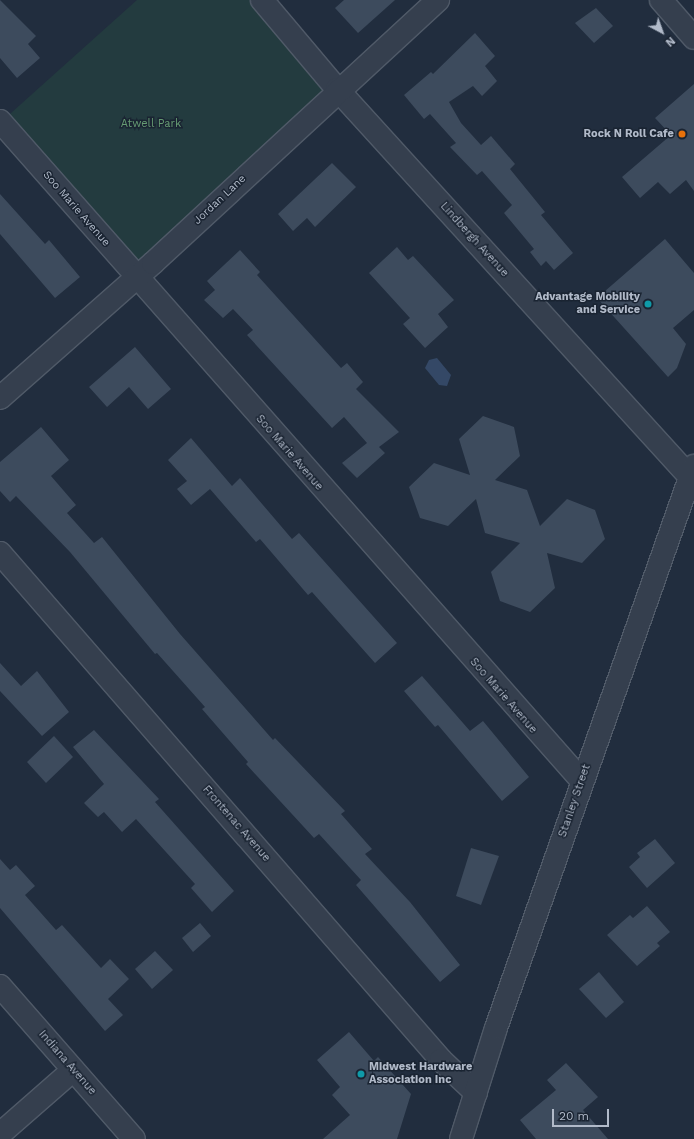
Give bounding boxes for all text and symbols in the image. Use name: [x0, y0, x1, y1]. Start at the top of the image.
north arrow: [642, 12, 682, 52]
text: N: [663, 34, 678, 49]
park label: Atwell Park: [121, 117, 181, 131]
place label: Rock N Roll Cafe: [583, 127, 674, 141]
marker: Rock N Roll Cafe: [677, 129, 687, 139]
street label: Soo Marie Avenue: [40, 168, 112, 250]
street label: Jordan Lane: [191, 172, 249, 228]
street label: Lindbergh Avenue: [437, 200, 511, 280]
place label: Advantage Mobility and Service: [535, 291, 640, 317]
marker: Advantage Mobility and Service: [643, 299, 653, 309]
street label: Soo Marie Avenue: [253, 412, 325, 494]
street label: Soo Marie Avenue: [467, 655, 539, 737]
street label: Stanley Street: [556, 763, 594, 839]
street label: Frontenac Avenue: [199, 783, 273, 865]
street label: Indiana Avenue: [35, 1028, 99, 1098]
place label: Midwest Hardware Association Inc: [369, 1061, 472, 1087]
marker: Midwest Hardware Association Inc: [356, 1069, 366, 1079]
scale bar: [554, 1101, 611, 1127]
text: 20 m: [559, 1109, 589, 1123]

